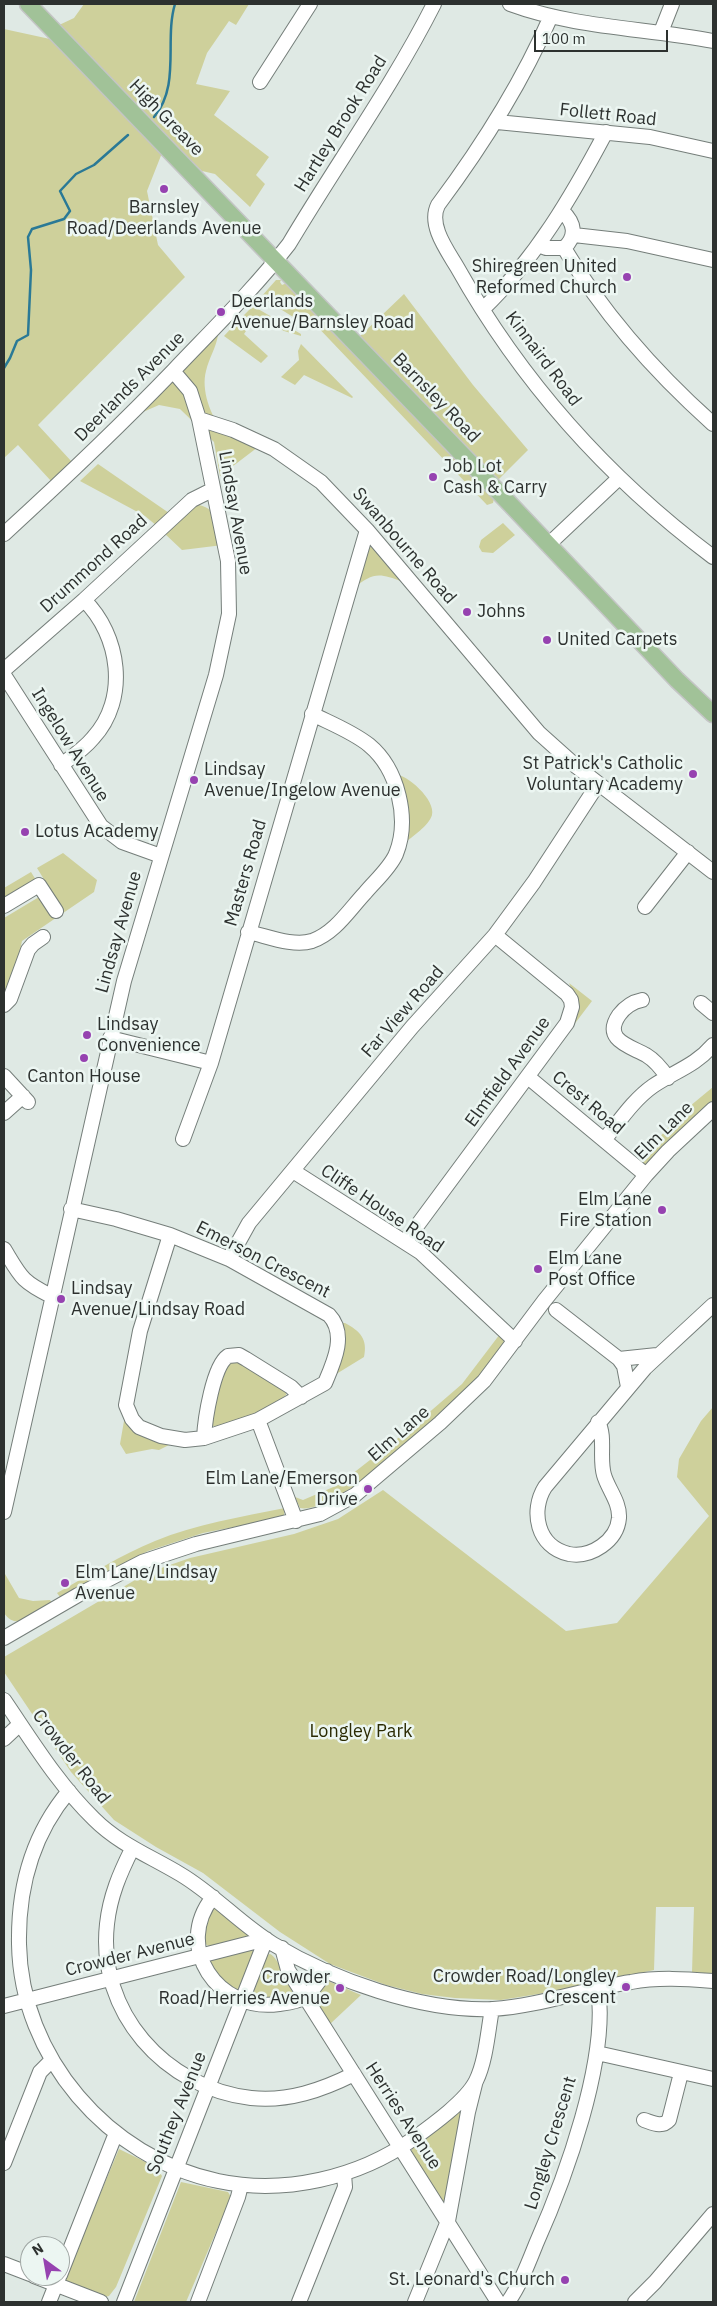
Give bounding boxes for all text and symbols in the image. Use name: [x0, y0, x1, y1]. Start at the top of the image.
scale bar: [537, 20, 671, 52]
text: 100 m: [542, 29, 586, 48]
street label: Hartley Brook Road: [290, 52, 392, 196]
street label: High Greave: [124, 75, 208, 161]
street label: Follett Road: [558, 99, 658, 131]
marker: Barnsley Road/Deerlands Avenue: [158, 183, 170, 195]
place label: Barnsley Road/Deerlands Avenue: [66, 197, 262, 240]
place label: Shiregreen United Reformed Church: [472, 256, 617, 298]
marker: Shiregreen United Reformed Church: [621, 271, 633, 283]
place label: Deerlands Avenue/Barnsley Road: [231, 291, 414, 334]
marker: Deerlands Avenue/Barnsley Road: [215, 306, 227, 318]
street label: Kinnaird Road: [500, 307, 586, 411]
street label: Deerlands Avenue: [70, 327, 190, 447]
street label: Barnsley Road: [388, 349, 484, 447]
street label: Lindsay Avenue: [213, 449, 257, 577]
place label: Job Lot Cash & Carry: [443, 456, 547, 498]
marker: Job Lot Cash & Carry: [427, 471, 439, 483]
street label: Swanbourne Road: [348, 483, 460, 609]
street label: Drummond Road: [36, 510, 152, 618]
place label: Johns: [477, 601, 525, 623]
marker: Johns: [461, 606, 473, 618]
place label: United Carpets: [557, 629, 678, 651]
marker: United Carpets: [541, 634, 553, 646]
street label: Ingelow Avenue: [26, 684, 114, 806]
place label: St Patrick's Catholic Voluntary Academy: [522, 753, 683, 796]
place label: Lindsay Avenue/Ingelow Avenue: [204, 759, 401, 802]
marker: St Patrick's Catholic Voluntary Academy: [687, 768, 699, 780]
marker: Lindsay Avenue/Ingelow Avenue: [188, 774, 200, 786]
street label: Masters Road: [220, 817, 272, 929]
place label: Lotus Academy: [35, 821, 159, 843]
marker: Lotus Academy: [19, 826, 31, 838]
street label: Lindsay Avenue: [91, 869, 147, 995]
street label: Far View Road: [357, 962, 449, 1062]
street label: Elmfield Avenue: [461, 1013, 555, 1131]
place label: Lindsay Convenience: [97, 1014, 201, 1056]
marker: Lindsay Convenience: [81, 1029, 93, 1041]
marker: Canton House: [78, 1052, 90, 1064]
place label: Canton House: [27, 1066, 141, 1088]
street label: Crest Road: [547, 1066, 629, 1140]
street label: Elm Lane: [630, 1097, 698, 1165]
street label: Cliffe House Road: [316, 1160, 448, 1258]
place label: Elm Lane Fire Station: [559, 1189, 652, 1232]
marker: Elm Lane Fire Station: [656, 1204, 668, 1216]
street label: Emerson Crescent: [192, 1217, 334, 1303]
place label: Elm Lane Post Office: [548, 1248, 635, 1290]
marker: Elm Lane Post Office: [532, 1263, 544, 1275]
place label: Lindsay Avenue/Lindsay Road: [71, 1278, 245, 1320]
marker: Lindsay Avenue/Lindsay Road: [55, 1293, 67, 1305]
street label: Elm Lane: [364, 1402, 434, 1466]
place label: Elm Lane/Emerson Drive: [205, 1468, 358, 1510]
marker: Elm Lane/Emerson Drive: [362, 1483, 374, 1495]
place label: Elm Lane/Lindsay Avenue: [75, 1562, 217, 1605]
marker: Elm Lane/Lindsay Avenue: [59, 1577, 71, 1589]
street label: Crowder Road: [27, 1705, 115, 1809]
park label: Longley Park: [310, 1721, 412, 1743]
street label: Crowder Avenue: [63, 1928, 197, 1982]
place label: Crowder Road/Longley Crescent: [433, 1966, 616, 2008]
place label: Crowder Road/Herries Avenue: [158, 1967, 330, 2010]
marker: Crowder Road/Longley Crescent: [620, 1981, 632, 1993]
marker: Crowder Road/Herries Avenue: [334, 1982, 346, 1994]
street label: Southey Avenue: [143, 2048, 211, 2178]
street label: Herries Avenue: [360, 2058, 446, 2174]
street label: Longley Crescent: [520, 2074, 582, 2212]
north arrow: [20, 2236, 70, 2286]
text: N: [29, 2239, 47, 2259]
place label: St. Leonard's Church: [389, 2269, 555, 2291]
marker: St. Leonard's Church: [559, 2274, 571, 2286]

